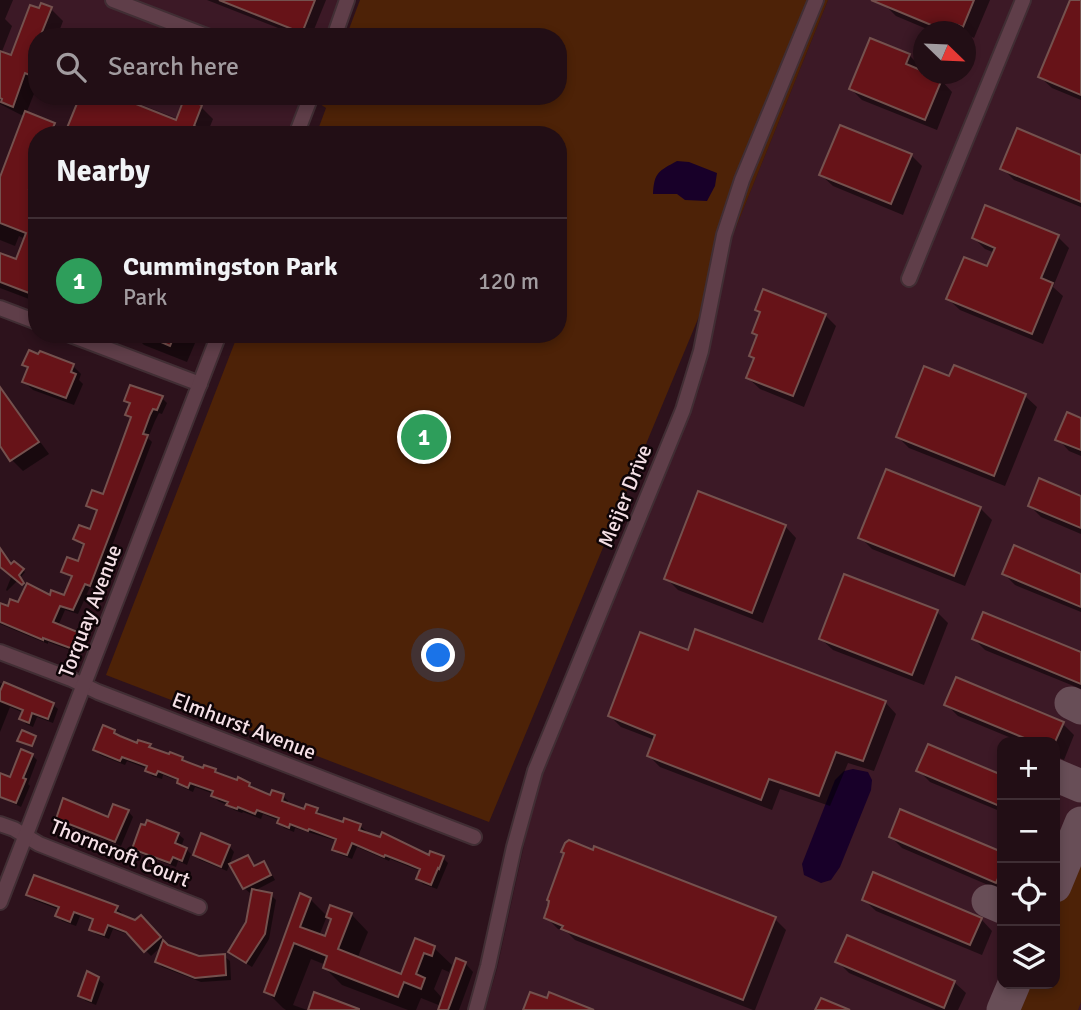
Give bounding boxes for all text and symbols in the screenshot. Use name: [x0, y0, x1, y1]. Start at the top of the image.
north arrow: [913, 21, 976, 84]
search box: [28, 28, 567, 105]
icon: search: [52, 48, 90, 86]
text: Search here: [108, 51, 239, 83]
text: Nearby: [56, 153, 150, 190]
text: Cummingston Park: [123, 251, 338, 283]
text: 1: [73, 267, 85, 296]
text: 120 m: [478, 267, 539, 296]
text: Park: [123, 283, 167, 312]
pin: 1: [401, 411, 447, 463]
street label: Meijer Drive: [593, 441, 657, 551]
street label: Torquay Avenue: [53, 541, 127, 681]
your location: [421, 638, 455, 672]
street label: Elmhurst Avenue: [168, 687, 320, 765]
map controls: [997, 737, 1060, 989]
button: +: [997, 737, 1060, 800]
button: −: [997, 800, 1060, 863]
street label: Thorncroft Court: [46, 813, 194, 893]
button: locate: [997, 863, 1060, 926]
button: layers: [997, 926, 1060, 989]

